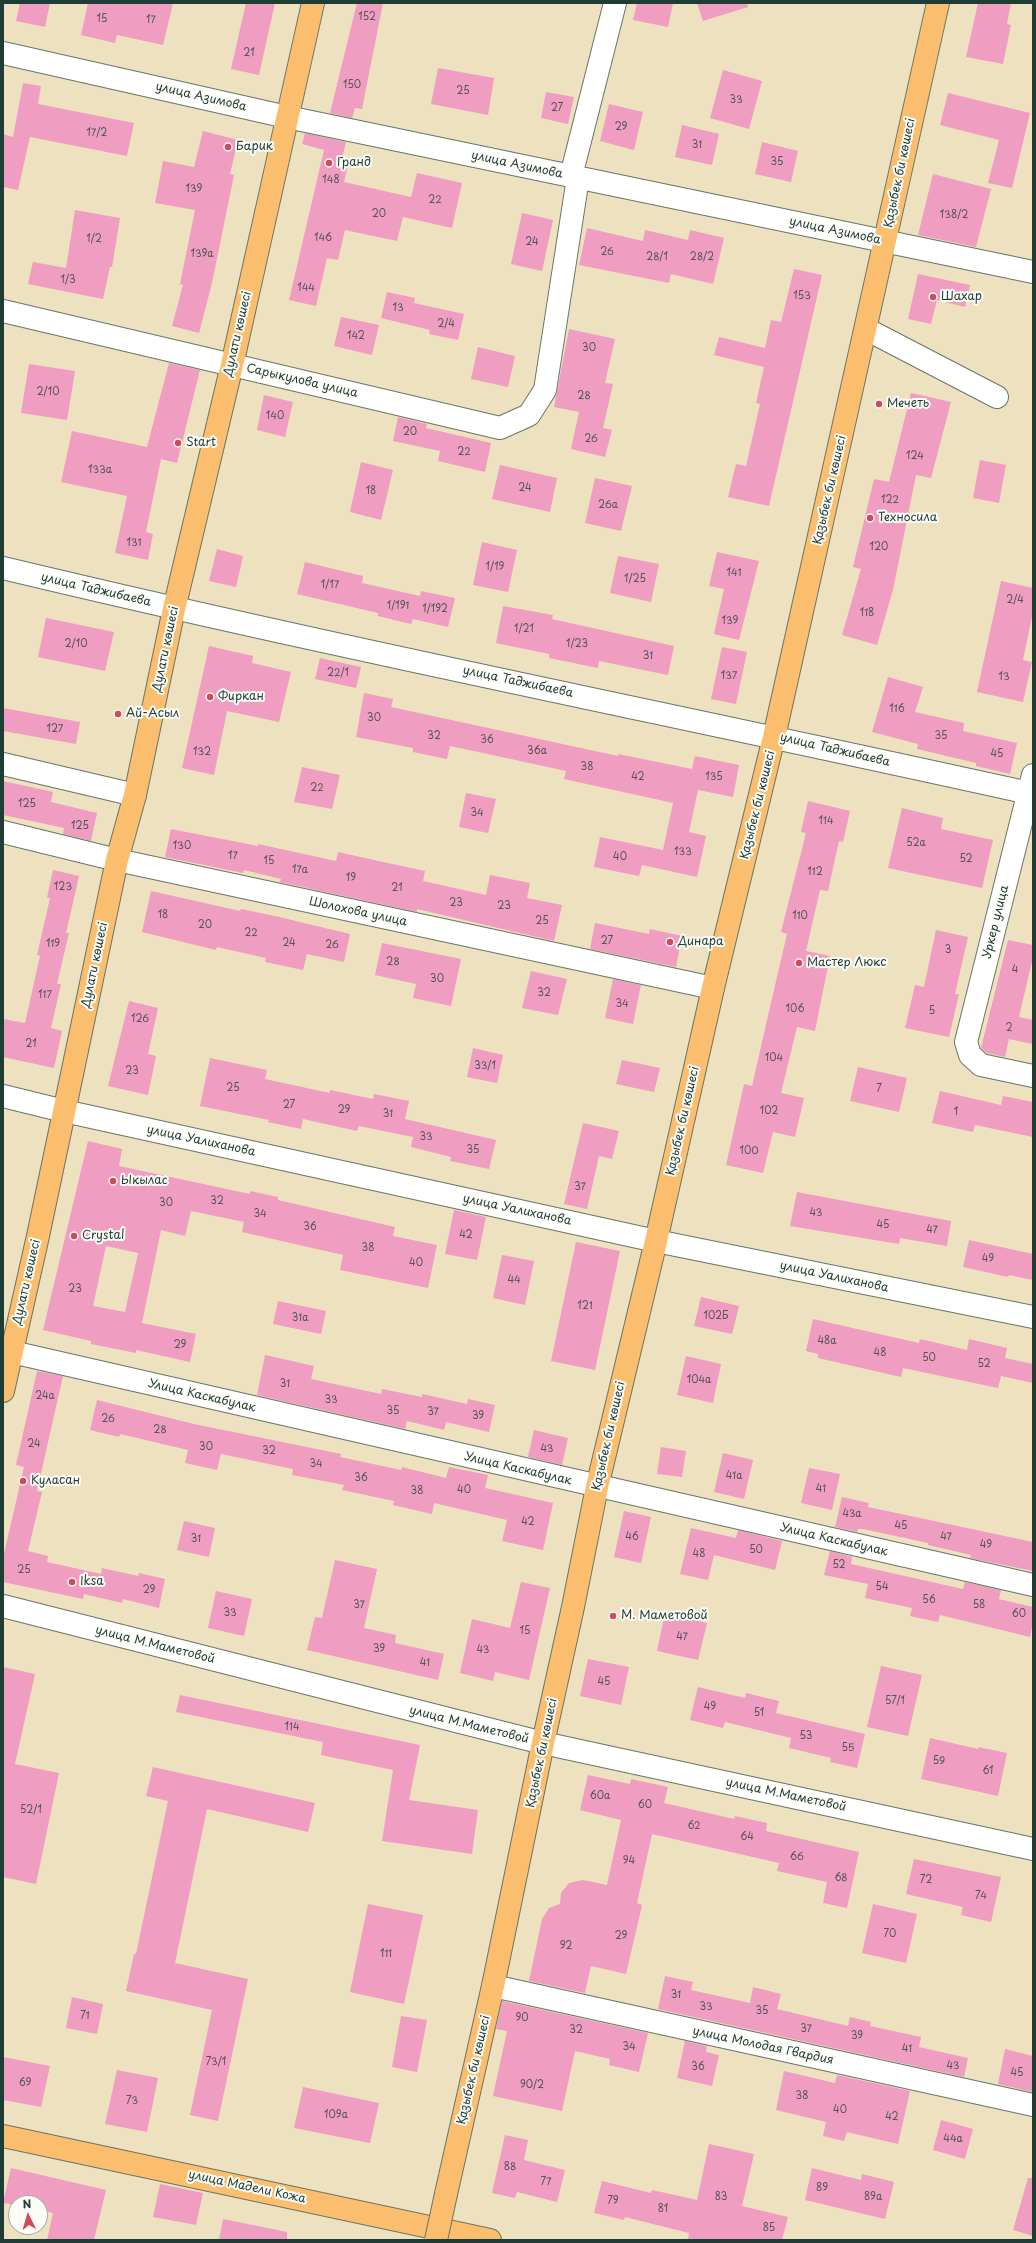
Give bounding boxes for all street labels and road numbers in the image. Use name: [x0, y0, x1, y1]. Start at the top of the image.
street label: улица Азимова: [154, 80, 248, 114]
street label: Қазыбек би көшесі: [881, 117, 919, 229]
street label: улица Азимова: [470, 148, 564, 182]
street label: улица Азимова: [788, 214, 882, 248]
street label: Дулати көшесі: [221, 290, 255, 378]
street label: Сарыкулова улица: [245, 361, 359, 401]
street label: Қазыбек би көшесі: [810, 434, 850, 546]
street label: улица Таджибаева: [40, 570, 152, 610]
street label: Дулати көшесі: [150, 605, 182, 693]
street label: улица Таджибаева: [461, 663, 575, 701]
street label: улица Таджибаева: [779, 730, 891, 770]
street label: Қазыбек би көшесі: [738, 749, 778, 861]
street label: Уркер улица: [980, 884, 1012, 960]
street label: Шолохова улица: [308, 895, 408, 929]
street label: Дулати көшесі: [79, 921, 111, 1009]
street label: Қазыбек би көшесі: [663, 1065, 703, 1177]
street label: улица Уалиханова: [145, 1122, 257, 1160]
street label: улица Уалиханова: [461, 1191, 573, 1229]
street label: Дулати көшесі: [10, 1238, 44, 1326]
street label: улица Уалиханова: [778, 1258, 890, 1296]
street label: Улица Каскабулак: [147, 1377, 257, 1415]
street label: Қазыбек би көшесі: [589, 1380, 629, 1492]
street label: Улица Каскабулак: [463, 1450, 573, 1488]
street label: Улица Каскабулак: [779, 1521, 889, 1559]
street label: улица М.Маметовой: [94, 1623, 216, 1667]
street label: Қазыбек би көшесі: [523, 1697, 561, 1809]
street label: улица М.Маметовой: [408, 1703, 530, 1747]
street label: улица М.Маметовой: [725, 1775, 847, 1815]
street label: Қазыбек би көшесі: [454, 2014, 494, 2126]
street label: улица Молодая Гвардия: [691, 2024, 835, 2068]
street label: улица Мадели Кожа: [187, 2168, 307, 2206]

